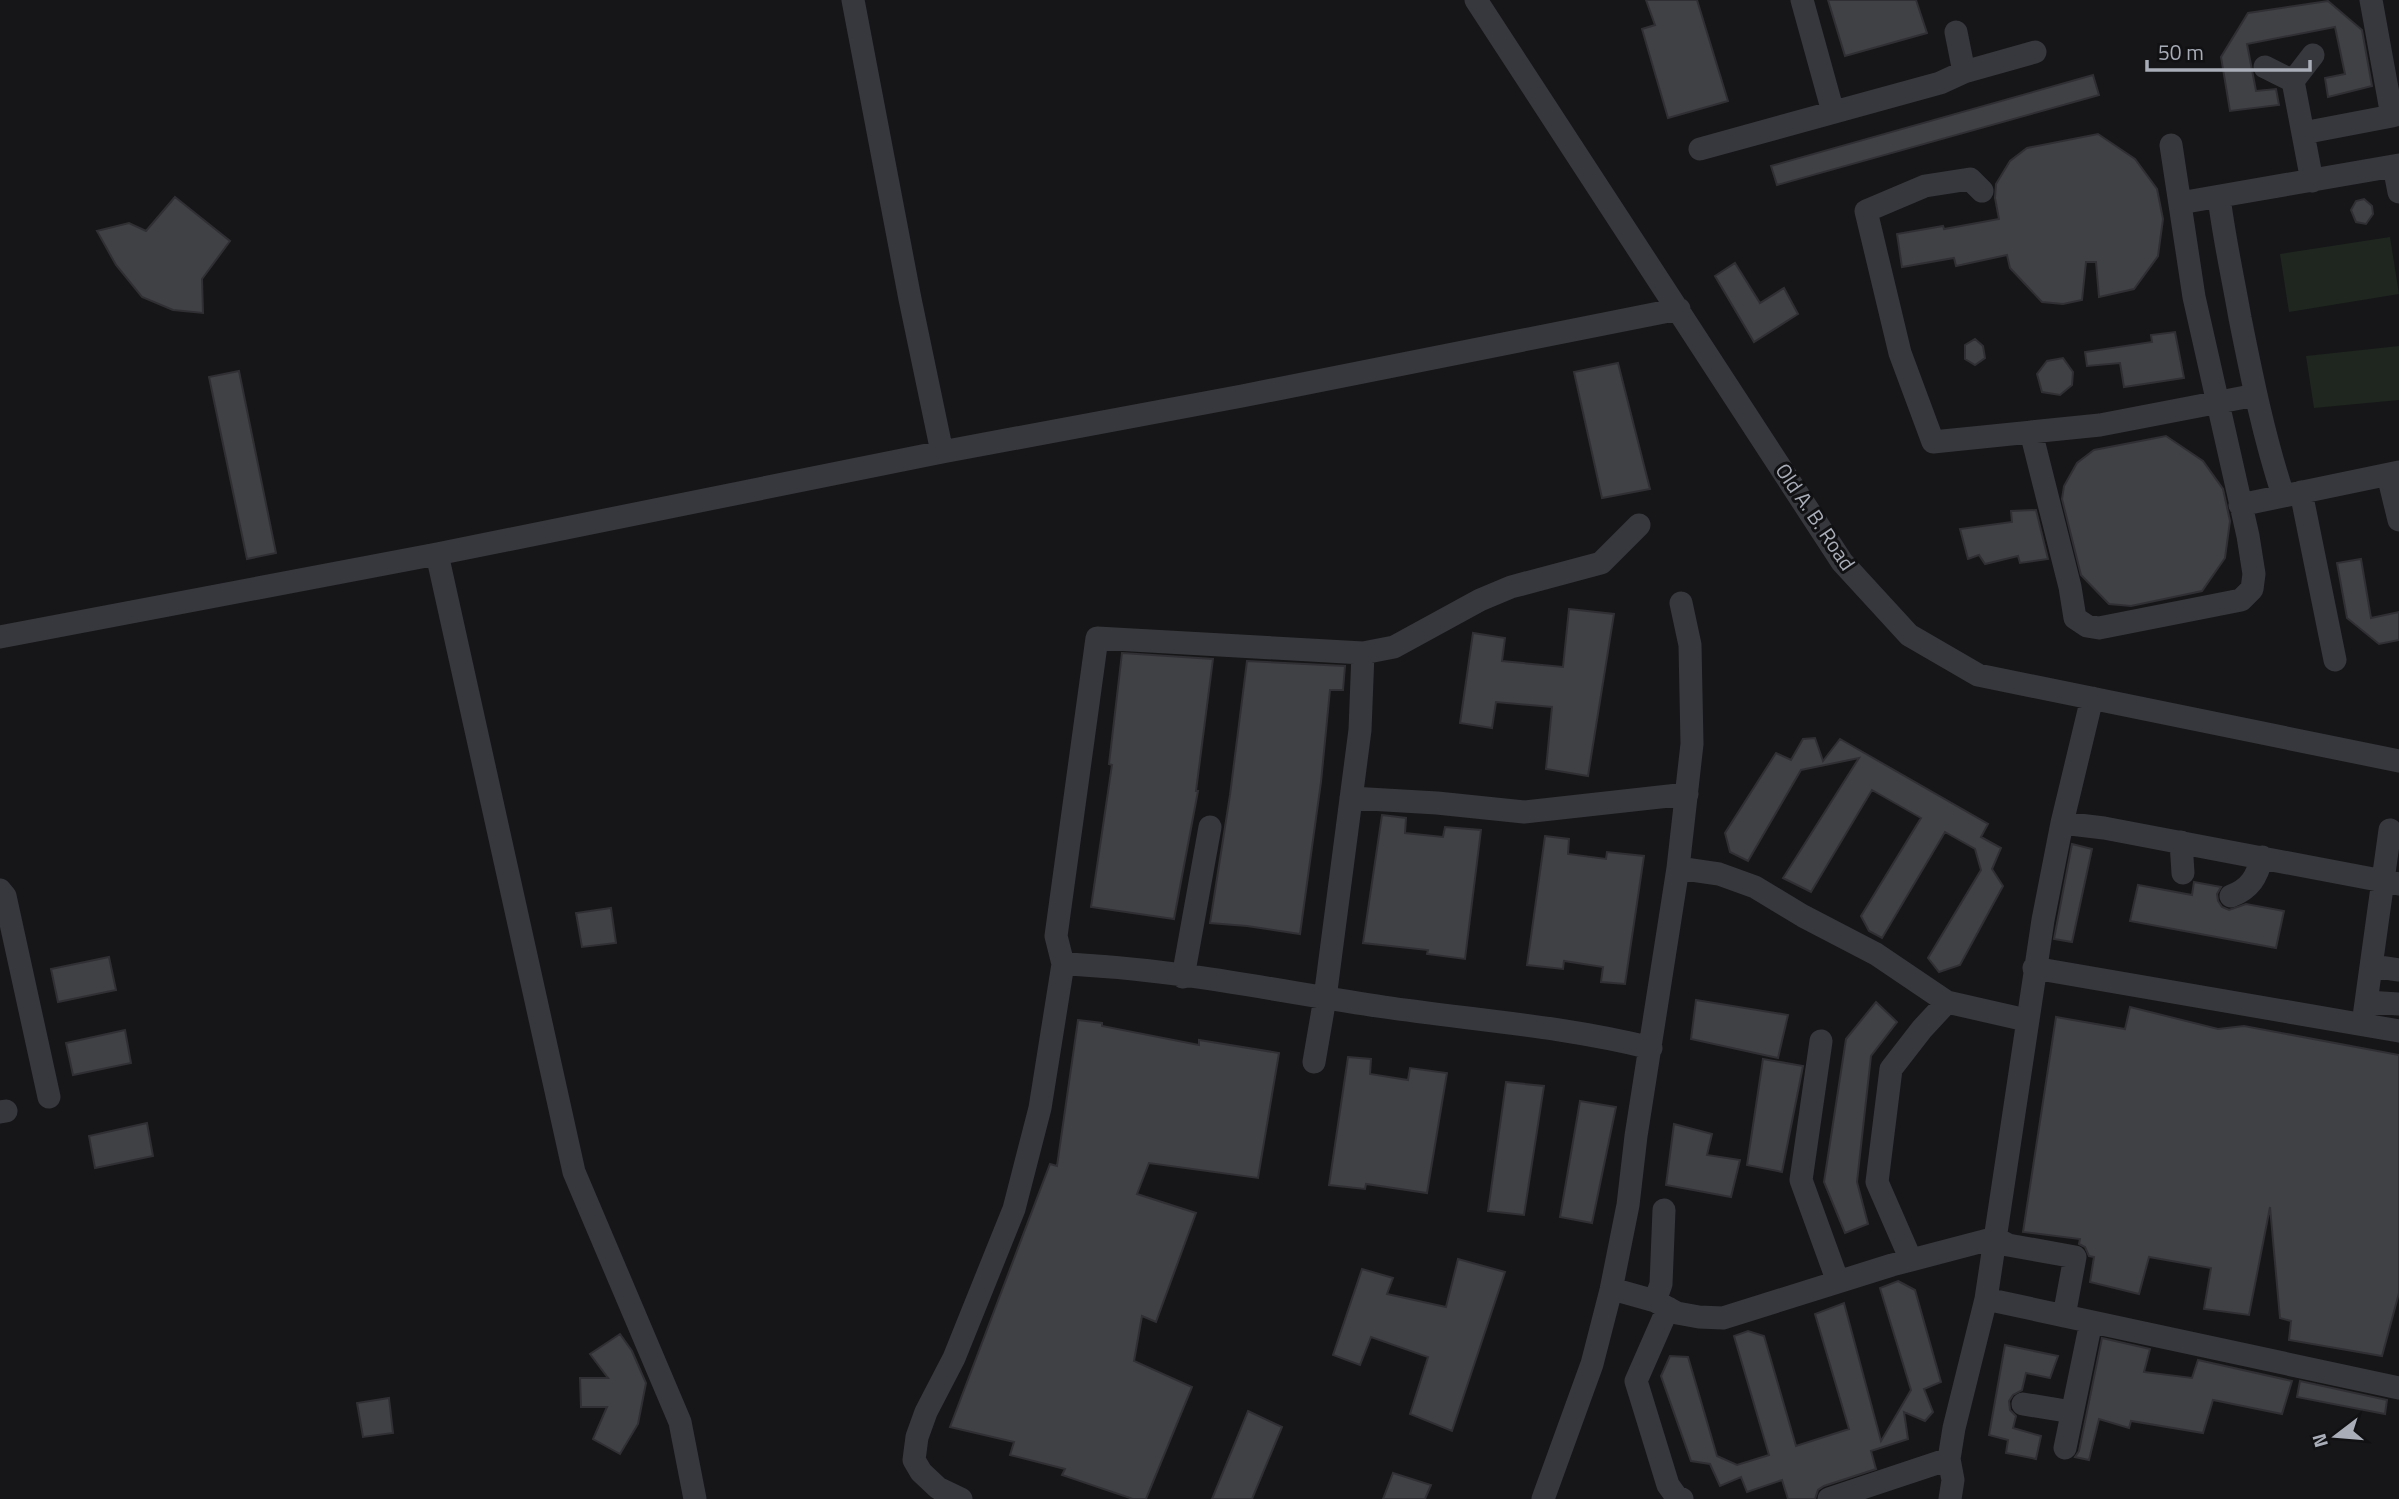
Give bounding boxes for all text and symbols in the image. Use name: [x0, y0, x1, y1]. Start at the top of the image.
scale bar: [2147, 28, 2310, 72]
text: 50 m: [2158, 36, 2204, 68]
street label: Old A. B. Road: [1768, 456, 1864, 577]
north arrow: [2301, 1401, 2371, 1471]
text: N: [2303, 1430, 2335, 1451]

